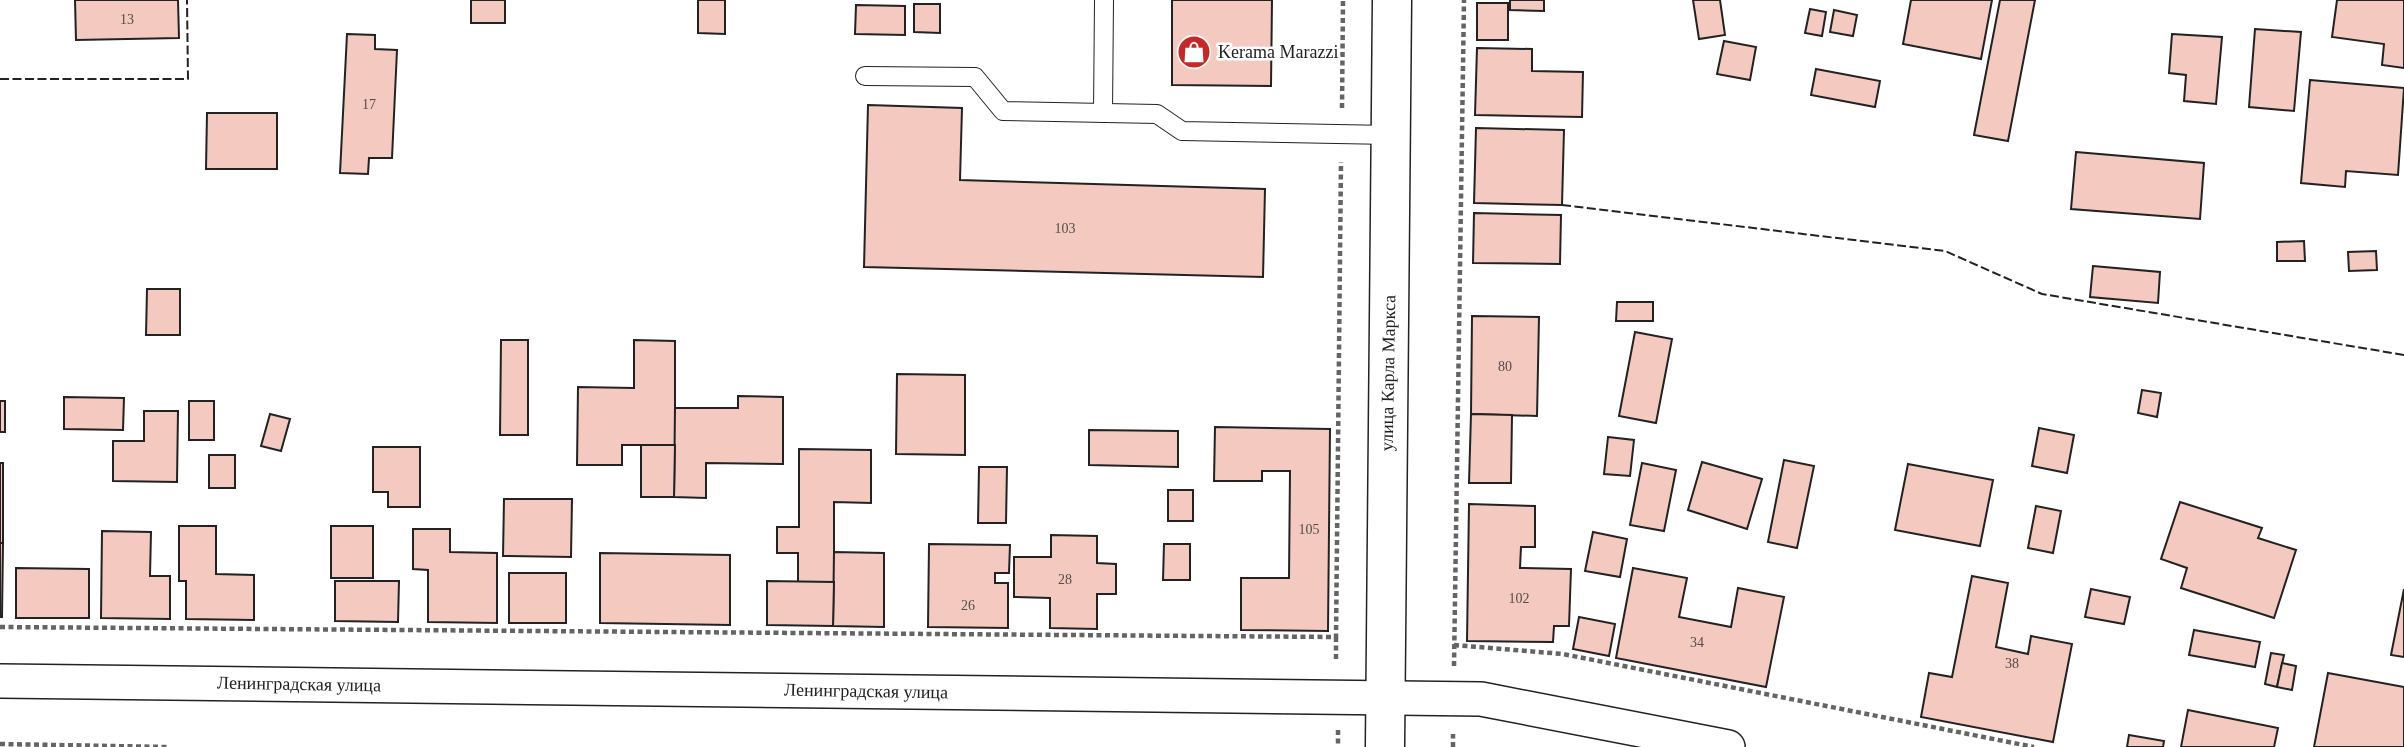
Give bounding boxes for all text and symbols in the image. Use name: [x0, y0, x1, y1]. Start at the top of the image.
house number: 13: [120, 12, 134, 27]
shop icon: Kerama Marazzi: [1175, 33, 1213, 71]
place label: Kerama Marazzi: [1218, 42, 1338, 62]
house number: 17: [362, 97, 376, 112]
house number: 103: [1055, 221, 1076, 236]
street label: улица Карла Маркса: [1377, 295, 1399, 451]
house number: 80: [1498, 359, 1512, 374]
house number: 105: [1299, 522, 1320, 537]
house number: 28: [1058, 572, 1072, 587]
house number: 102: [1509, 591, 1530, 606]
house number: 26: [961, 598, 975, 613]
house number: 34: [1690, 635, 1704, 650]
house number: 38: [2005, 656, 2019, 671]
street label: Ленинградская улица: [217, 673, 381, 695]
street label: Ленинградская улица: [784, 680, 948, 702]

